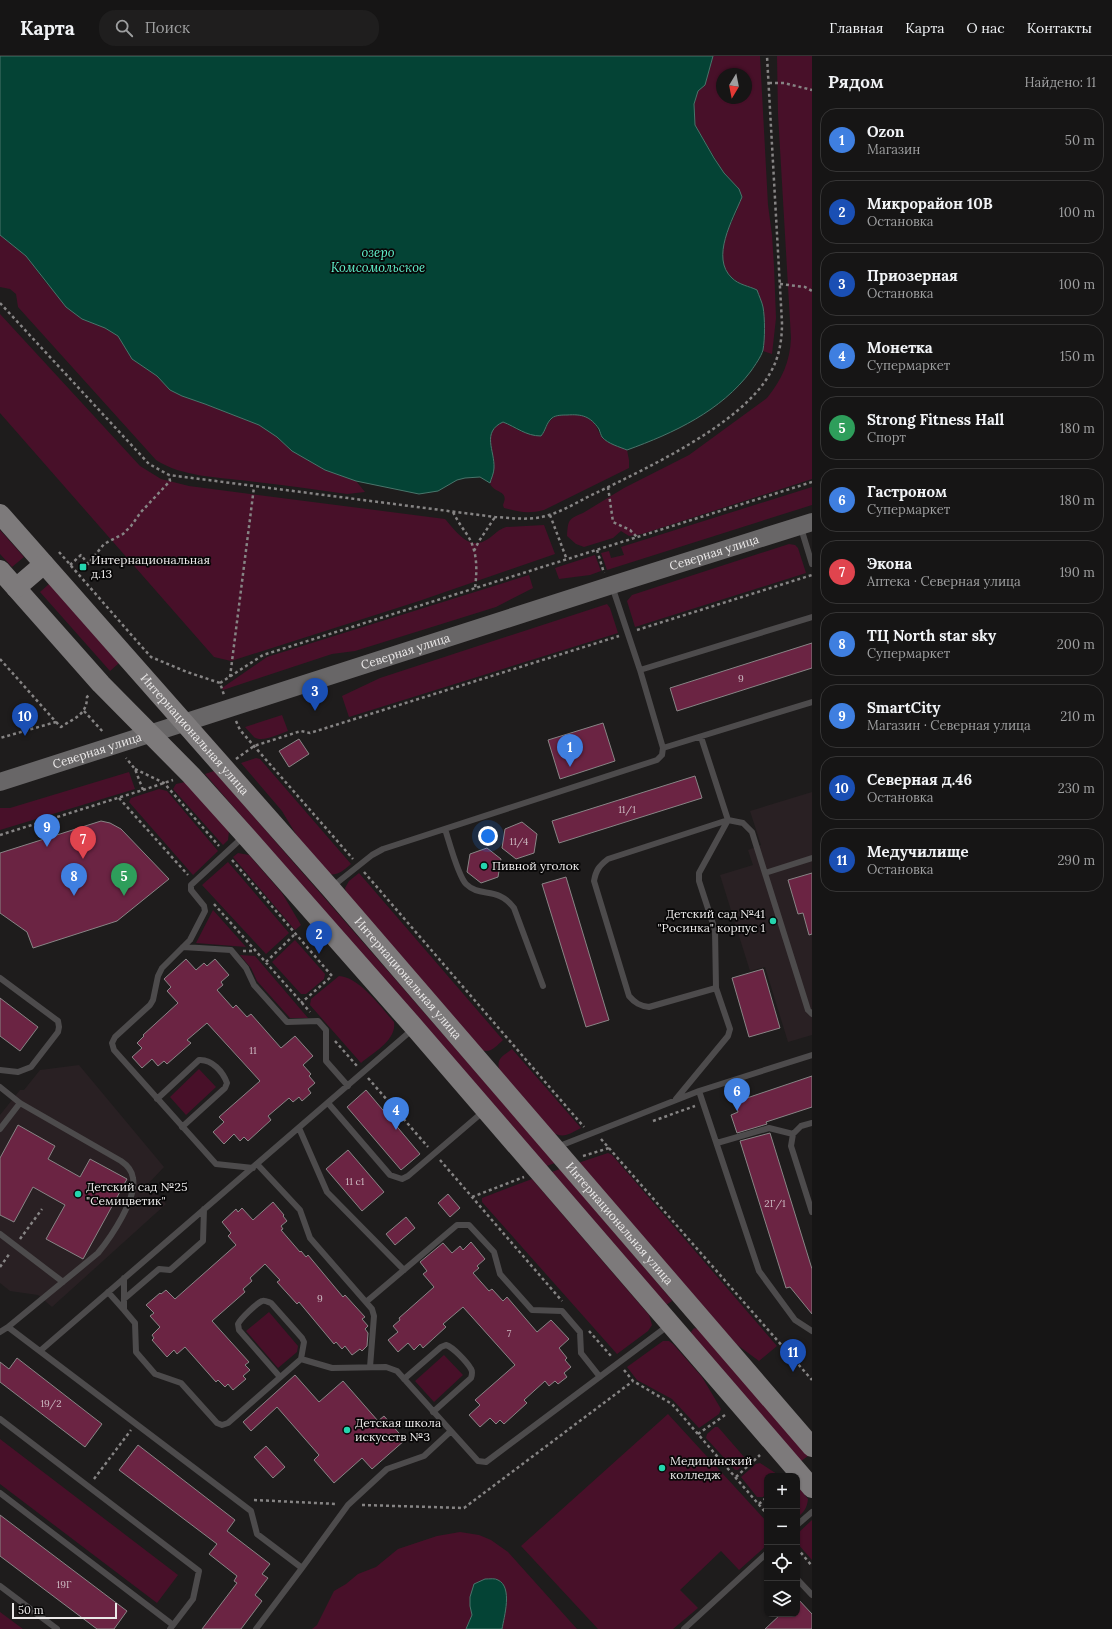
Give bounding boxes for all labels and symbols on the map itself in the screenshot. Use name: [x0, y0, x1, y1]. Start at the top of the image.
north arrow: [716, 68, 752, 104]
water label: озеро Комсомольское: [331, 244, 425, 276]
street label: Северная улица: [667, 531, 760, 573]
place label: Интернациональная д.13: [91, 552, 210, 581]
marker: Интернациональная д.13: [78, 562, 88, 572]
street label: Северная улица: [359, 630, 452, 672]
street label: Интернациональная улица: [137, 670, 252, 798]
house number: 9: [738, 672, 744, 685]
pin: 3: [302, 678, 328, 711]
pin: 10: [12, 703, 38, 736]
street label: Северная улица: [50, 729, 143, 772]
pin: 1: [557, 734, 583, 767]
house number: 11/1: [618, 803, 636, 816]
pin: 9: [34, 814, 60, 847]
pin: 7: [70, 826, 96, 859]
your location: [478, 826, 498, 846]
house number: 11/4: [510, 835, 529, 848]
place label: Пивной уголок: [492, 858, 580, 873]
marker: Пивной уголок: [479, 861, 489, 871]
pin: 8: [61, 863, 87, 896]
pin: 5: [111, 863, 137, 896]
place label: Детский сад №41 "Росинка" корпус 1: [657, 906, 765, 935]
street label: Интернациональная улица: [351, 914, 465, 1042]
marker: Детский сад №41 "Росинка" корпус 1: [768, 916, 778, 926]
pin: 2: [306, 921, 332, 954]
house number: 11: [249, 1044, 257, 1057]
pin: 6: [724, 1078, 750, 1111]
pin: 4: [383, 1097, 409, 1130]
street label: Интернациональная улица: [563, 1159, 677, 1288]
house number: 11 с1: [346, 1175, 365, 1188]
place label: Детский сад №25 "Семицветик": [86, 1179, 187, 1208]
marker: Детский сад №25 "Семицветик": [73, 1189, 83, 1199]
house number: 2Г/1: [764, 1197, 786, 1210]
house number: 9: [317, 1292, 323, 1305]
house number: 7: [507, 1327, 512, 1340]
pin: 11: [780, 1339, 806, 1372]
house number: 19/2: [40, 1397, 62, 1410]
place label: Детская школа искусств №3: [355, 1415, 441, 1444]
marker: Детская школа искусств №3: [342, 1425, 352, 1435]
place label: Медицинский колледж: [670, 1453, 752, 1482]
marker: Медицинский колледж: [657, 1463, 667, 1473]
house number: 19Г: [57, 1578, 72, 1591]
scale bar: [12, 1601, 117, 1620]

